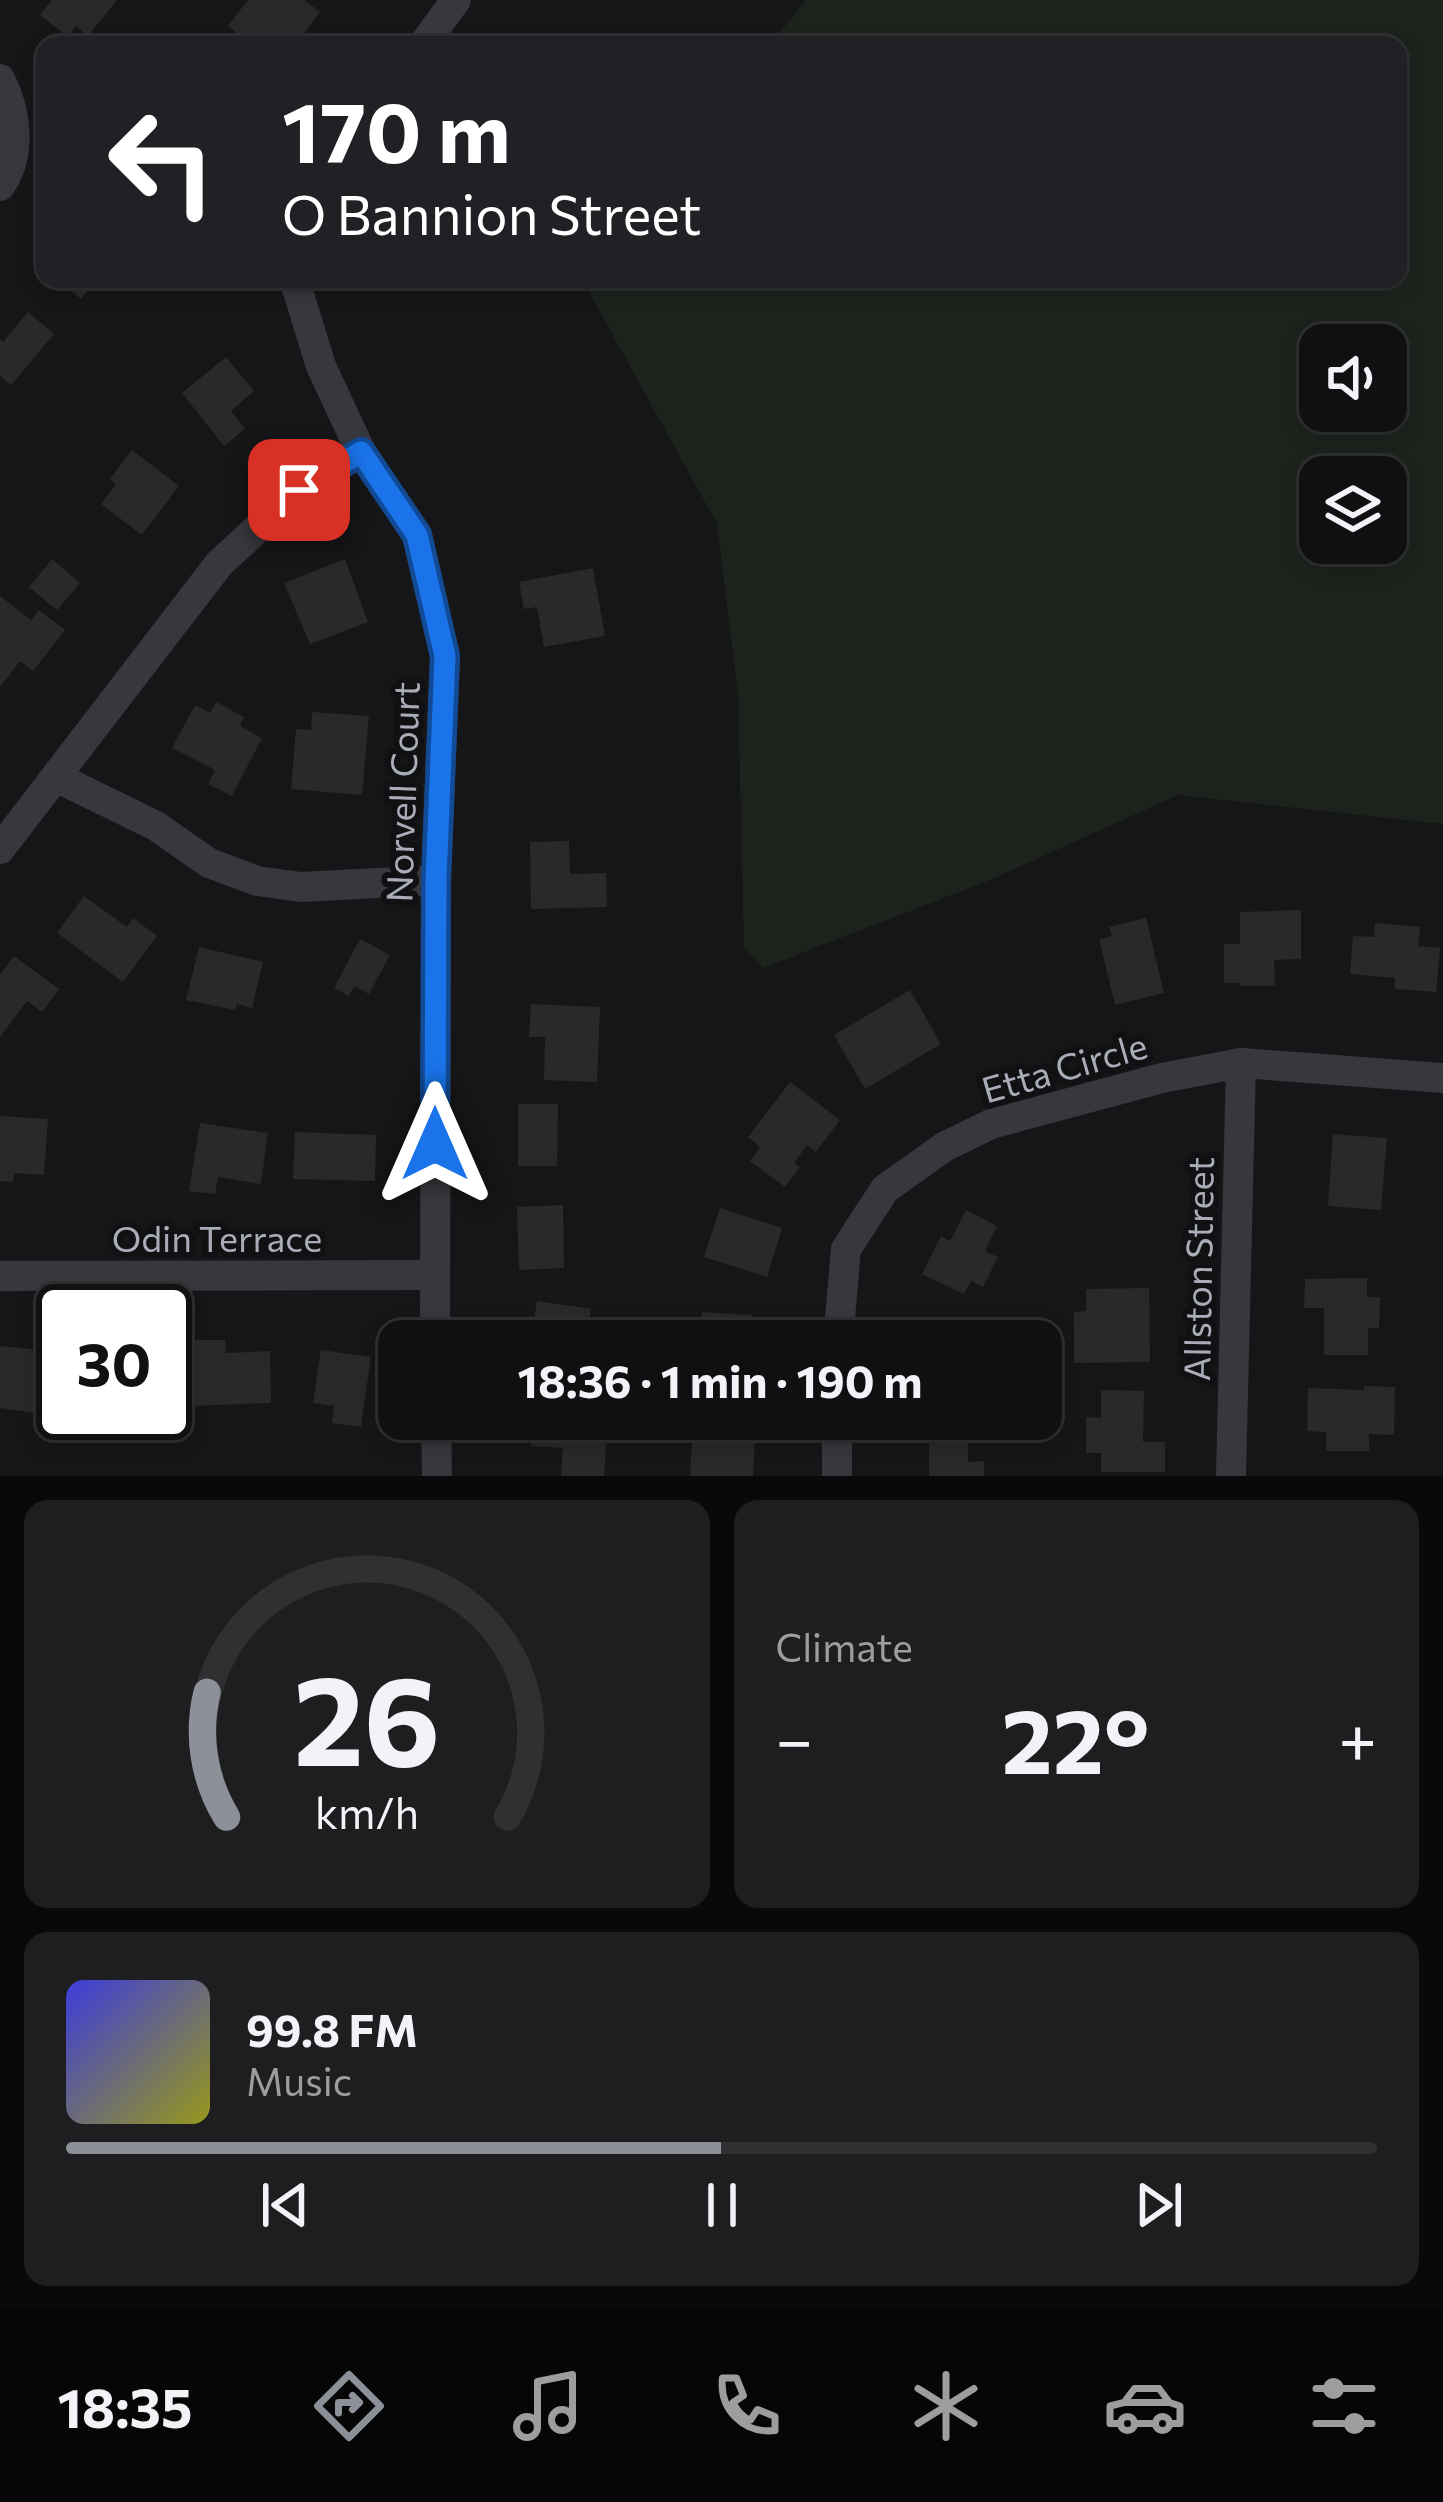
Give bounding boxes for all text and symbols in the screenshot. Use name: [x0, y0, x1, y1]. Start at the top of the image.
text: 170 m: [282, 78, 511, 180]
icon: left: [84, 84, 240, 240]
text: O Bannion Street: [282, 180, 702, 246]
map controls: [1299, 324, 1407, 564]
button: sound: [1299, 324, 1407, 432]
pin: [248, 439, 350, 541]
button: layers: [1299, 456, 1407, 564]
icon: arrive: [266, 457, 332, 523]
street label: Norvell Court: [375, 681, 427, 903]
street label: Etta Circle: [976, 1021, 1152, 1111]
position arrow: [372, 1081, 498, 1207]
street label: Allston Street: [1173, 1156, 1221, 1382]
street label: Odin Terrace: [112, 1215, 322, 1259]
speed limit sign: 30: [36, 1284, 192, 1440]
text: 18:36 · 1 min · 190 m: [518, 1352, 922, 1407]
text: Climate: [776, 1622, 913, 1670]
text: 26: [293, 1639, 440, 1792]
text: 22°: [1001, 1682, 1150, 1793]
text: −: [776, 1697, 813, 1778]
text: +: [1338, 1697, 1377, 1778]
text: km/h: [315, 1785, 419, 1838]
text: 99.8 FM: [246, 2001, 418, 2056]
text: Music: [246, 2056, 352, 2104]
icon: previous: [252, 2172, 318, 2238]
icon: pause: [689, 2172, 755, 2238]
icon: next: [1126, 2172, 1192, 2238]
icon: directions: [307, 2364, 391, 2448]
icon: music: [506, 2364, 590, 2448]
icon: phone: [705, 2364, 789, 2448]
icon: climate: [904, 2364, 988, 2448]
icon: car: [1103, 2364, 1187, 2448]
icon: filters: [1302, 2364, 1386, 2448]
text: 18:35: [57, 2373, 192, 2439]

